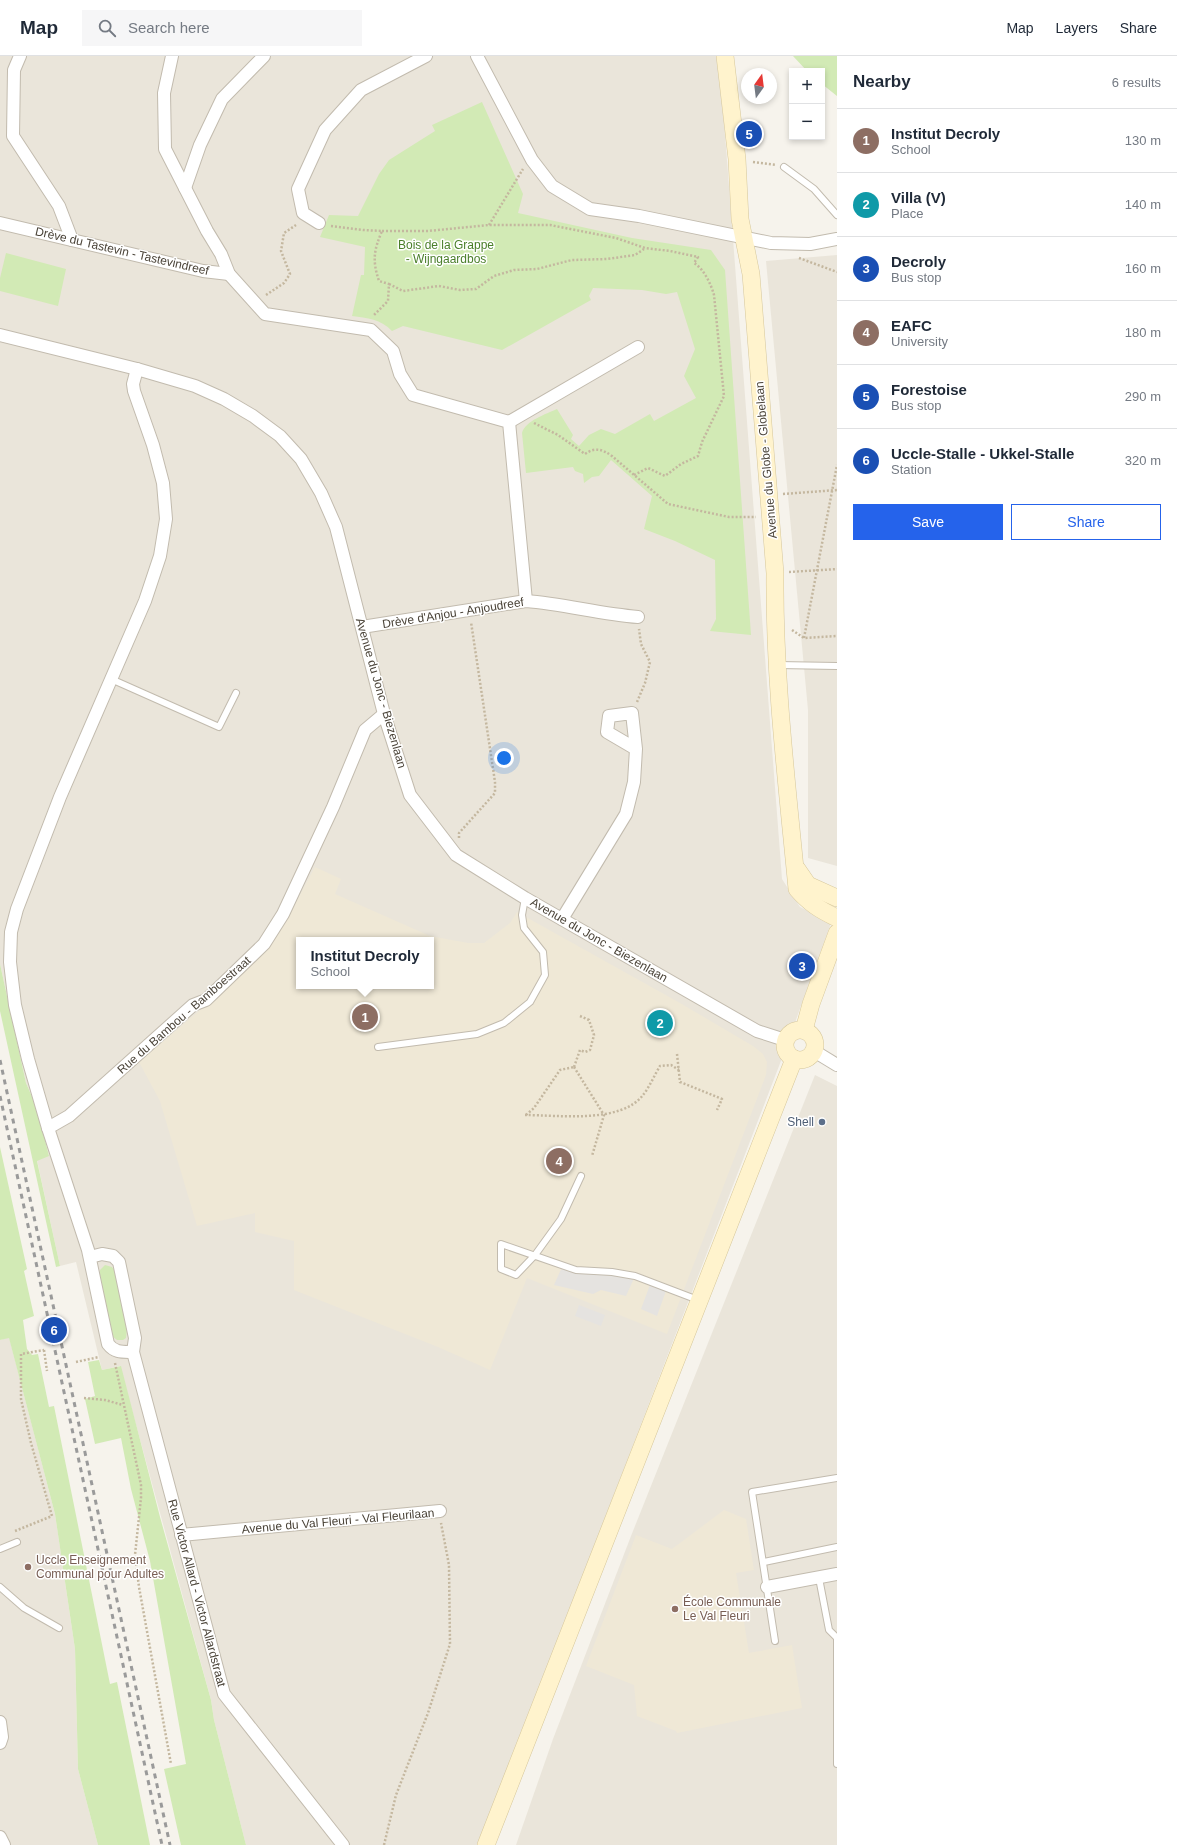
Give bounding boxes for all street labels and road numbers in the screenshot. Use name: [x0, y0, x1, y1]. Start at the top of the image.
street label: Drève du Tastevin - Tastevindreef: [34, 224, 211, 278]
street label: Avenue du Globe - Globelaan: [752, 381, 780, 539]
street label: Drève d'Anjou - Anjoudreef: [381, 595, 525, 631]
street label: Avenue du Jonc - Biezenlaan: [353, 616, 409, 770]
street label: Avenue du Jonc - Biezenlaan: [528, 895, 670, 985]
street label: Rue du Bambou - Bamboestraat: [114, 953, 254, 1077]
street label: Rue Victor Allard - Victor Allardstraat: [165, 1498, 229, 1689]
street label: Avenue du Val Fleuri - Val Fleurilaan: [241, 1506, 435, 1536]

